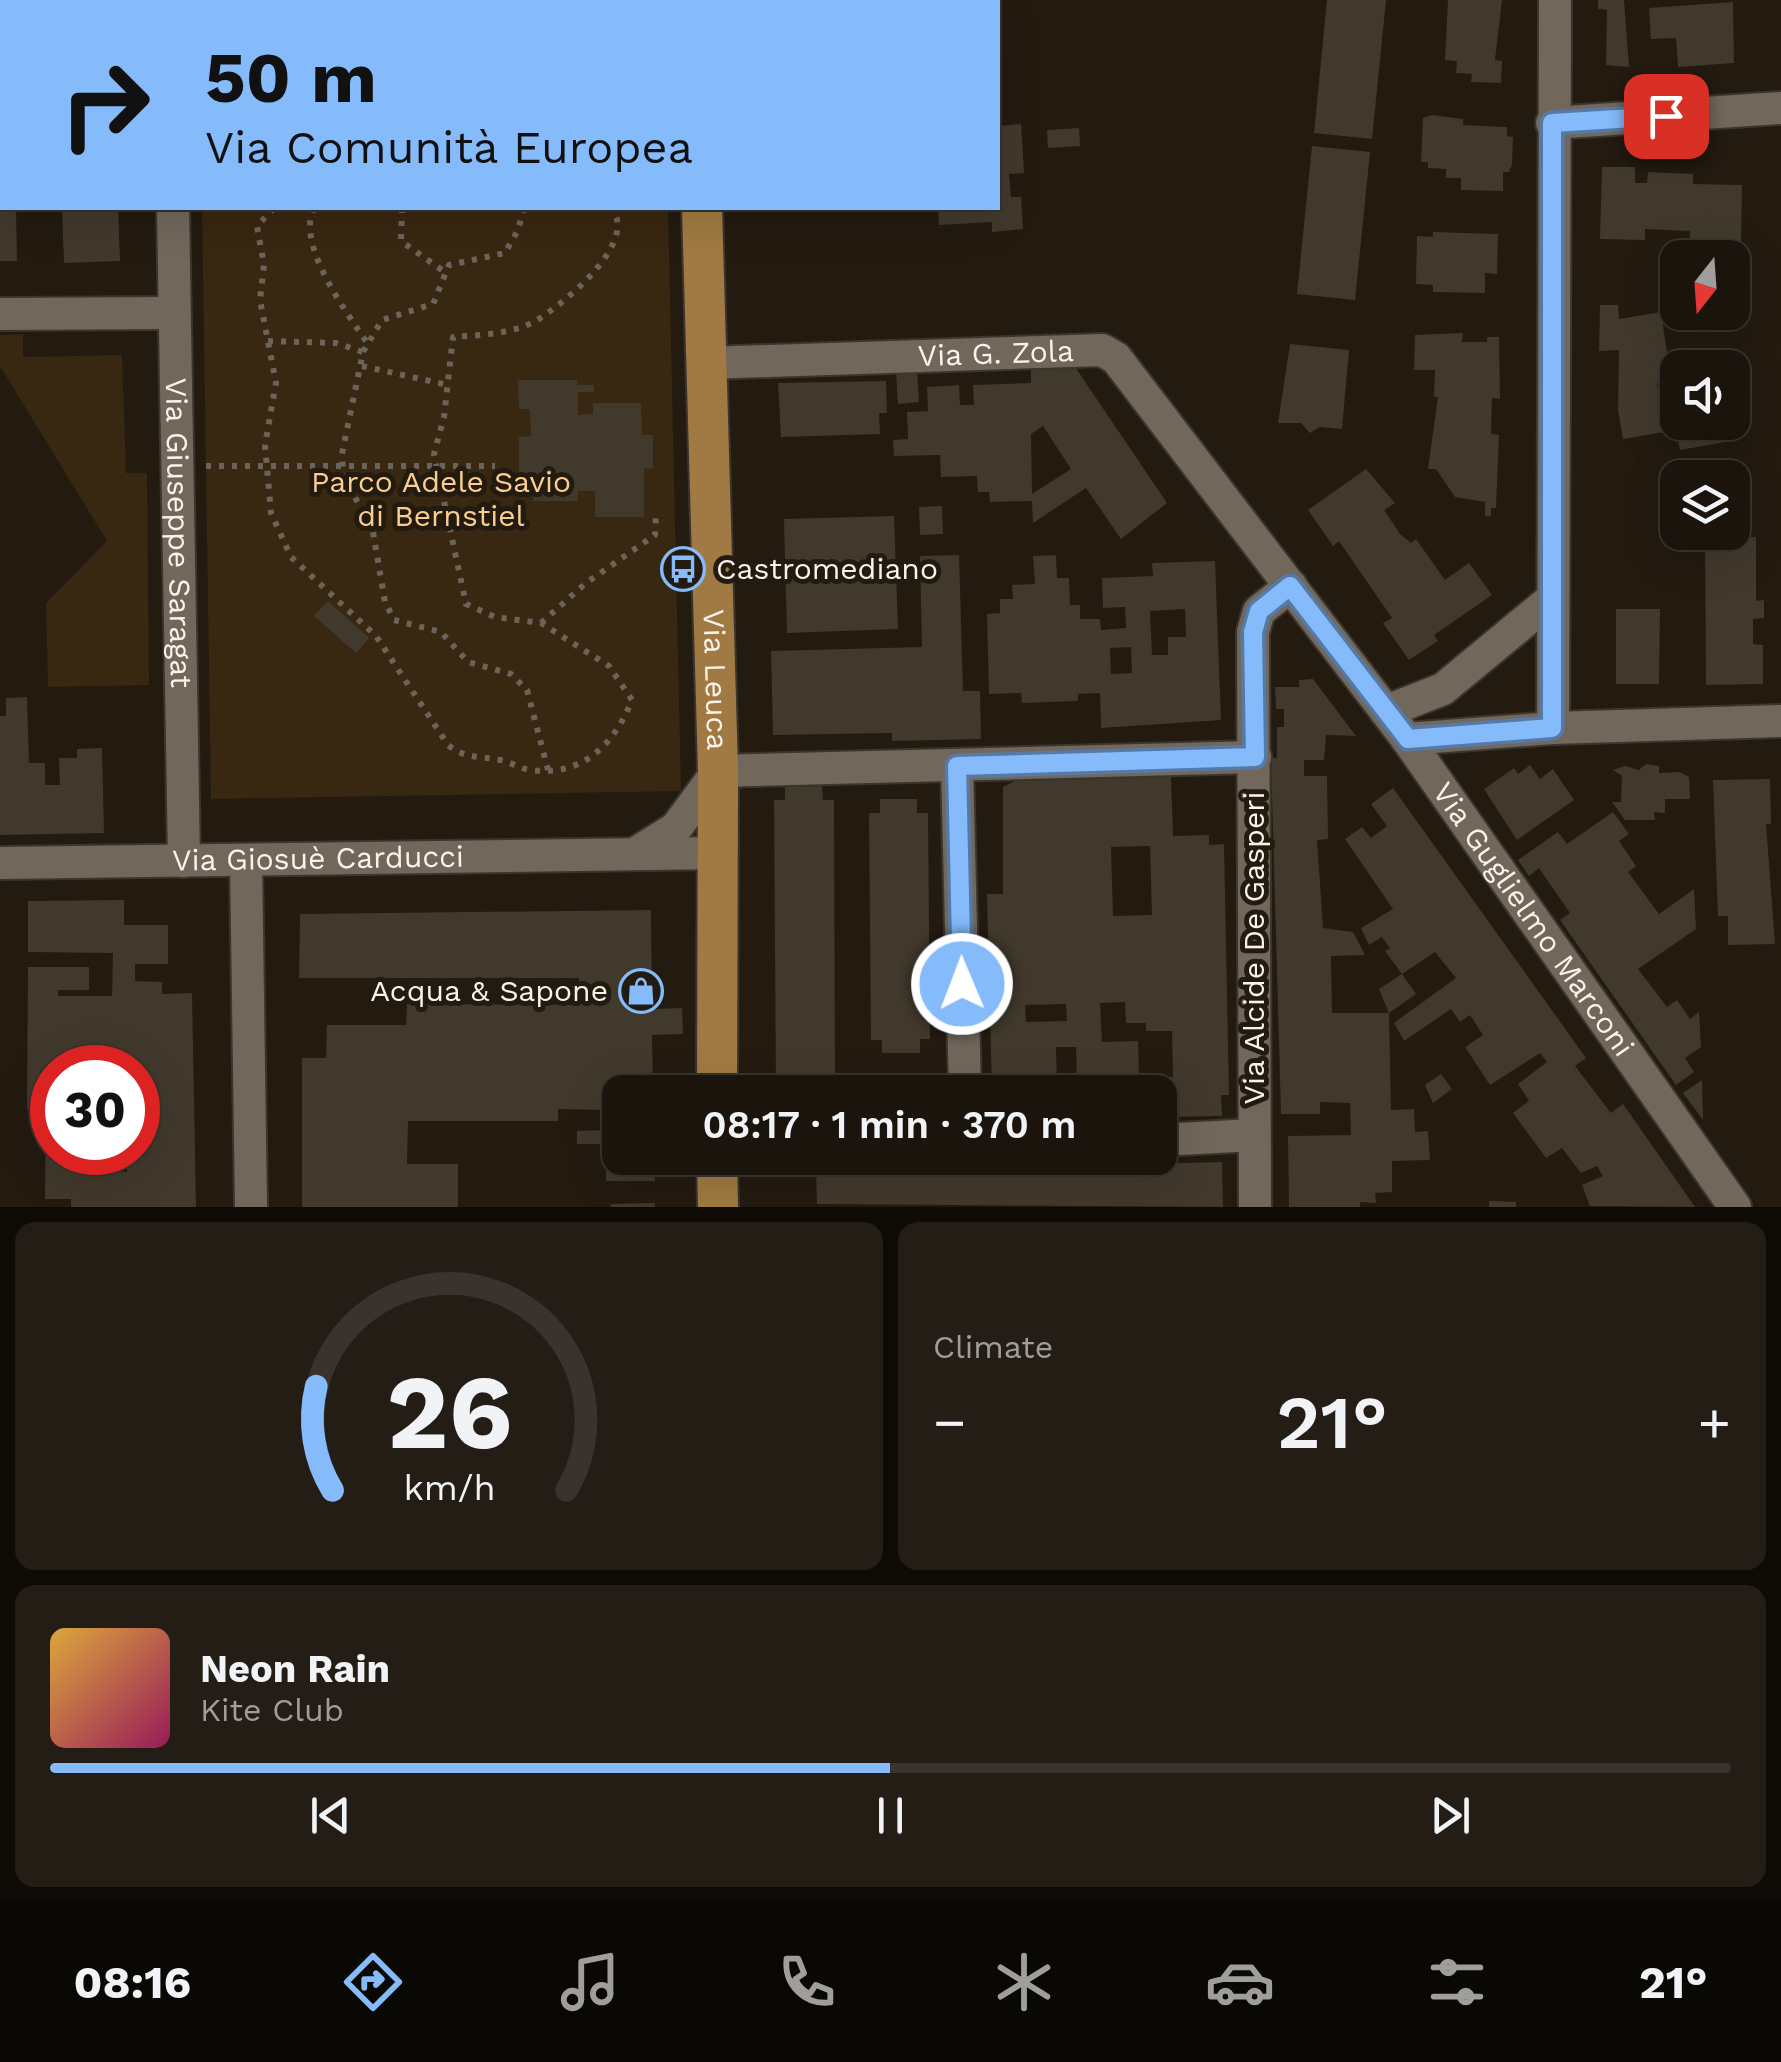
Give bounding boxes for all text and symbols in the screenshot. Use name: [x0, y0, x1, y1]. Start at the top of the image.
text: 50 m: [205, 37, 377, 119]
icon: right: [40, 40, 170, 170]
pin: [1624, 74, 1709, 159]
icon: arrive: [1639, 89, 1694, 144]
text: Via Comunità Europea: [205, 121, 693, 174]
north arrow: [1660, 240, 1750, 330]
map controls: [1660, 240, 1750, 550]
street label: Via G. Zola: [917, 333, 1075, 373]
button: sound: [1660, 350, 1750, 440]
street label: Via Giuseppe Saragat: [159, 378, 199, 689]
button: layers: [1660, 460, 1750, 550]
park label: Parco Adele Savio di Bernstiel: [311, 464, 571, 533]
bus stop icon: Castromediano: [660, 546, 706, 592]
place label: Castromediano: [716, 551, 938, 586]
street label: Via Leuca: [696, 609, 735, 751]
street label: Via Guglielmo Marconi: [1426, 775, 1642, 1063]
street label: Via Alcide De Gasperi: [1236, 792, 1271, 1104]
street label: Via Giosuè Carducci: [172, 839, 464, 878]
position arrow: [910, 932, 1014, 1036]
shop icon: Acqua & Sapone: [618, 968, 664, 1014]
place label: Acqua & Sapone: [370, 973, 608, 1008]
speed limit sign: 30: [30, 1045, 160, 1175]
text: 08:17 · 1 min · 370 m: [702, 1103, 1077, 1147]
text: Climate: [933, 1328, 1053, 1366]
text: 26: [386, 1351, 512, 1473]
text: 21°: [1276, 1378, 1388, 1466]
text: −: [933, 1390, 966, 1454]
text: +: [1698, 1390, 1731, 1454]
text: km/h: [403, 1467, 495, 1509]
text: Neon Rain: [200, 1647, 390, 1691]
text: Kite Club: [200, 1691, 344, 1729]
icon: previous: [303, 1788, 358, 1843]
icon: pause: [863, 1788, 918, 1843]
icon: next: [1423, 1788, 1478, 1843]
icon: directions: [338, 1947, 408, 2017]
icon: music: [555, 1947, 625, 2017]
icon: phone: [772, 1947, 842, 2017]
icon: climate: [989, 1947, 1059, 2017]
icon: car: [1205, 1947, 1275, 2017]
icon: filters: [1422, 1947, 1492, 2017]
text: 08:16: [73, 1956, 191, 2009]
text: 21°: [1639, 1956, 1708, 2009]

